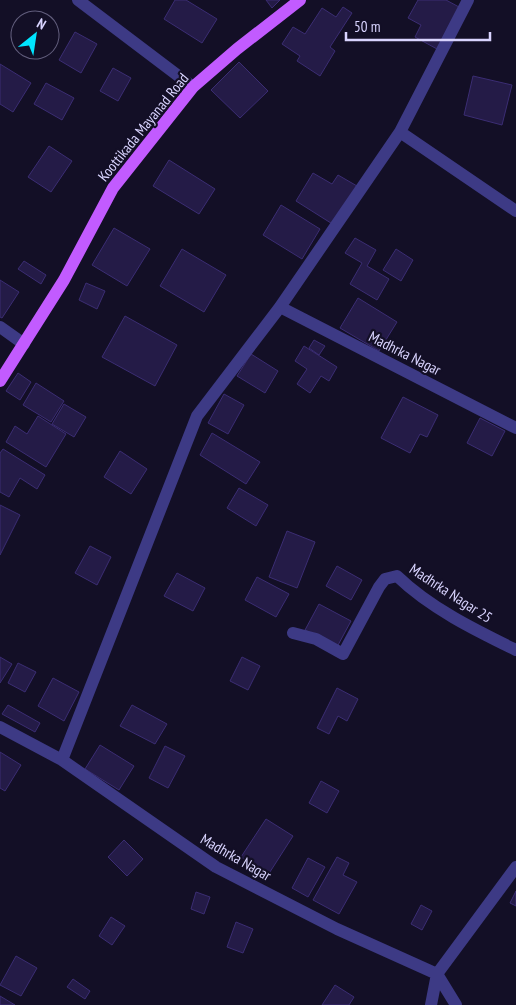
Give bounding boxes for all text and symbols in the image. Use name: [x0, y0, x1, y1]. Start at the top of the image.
north arrow: [10, 10, 60, 60]
scale bar: [346, 10, 490, 42]
text: N: [34, 14, 49, 33]
text: 50 m: [354, 17, 380, 36]
street label: Koottikada Mayanad Road: [94, 69, 192, 185]
street label: Madhrka Nagar: [366, 327, 445, 380]
street label: Madhrka Nagar 25: [406, 559, 496, 627]
street label: Madhrka Nagar: [197, 829, 275, 885]

